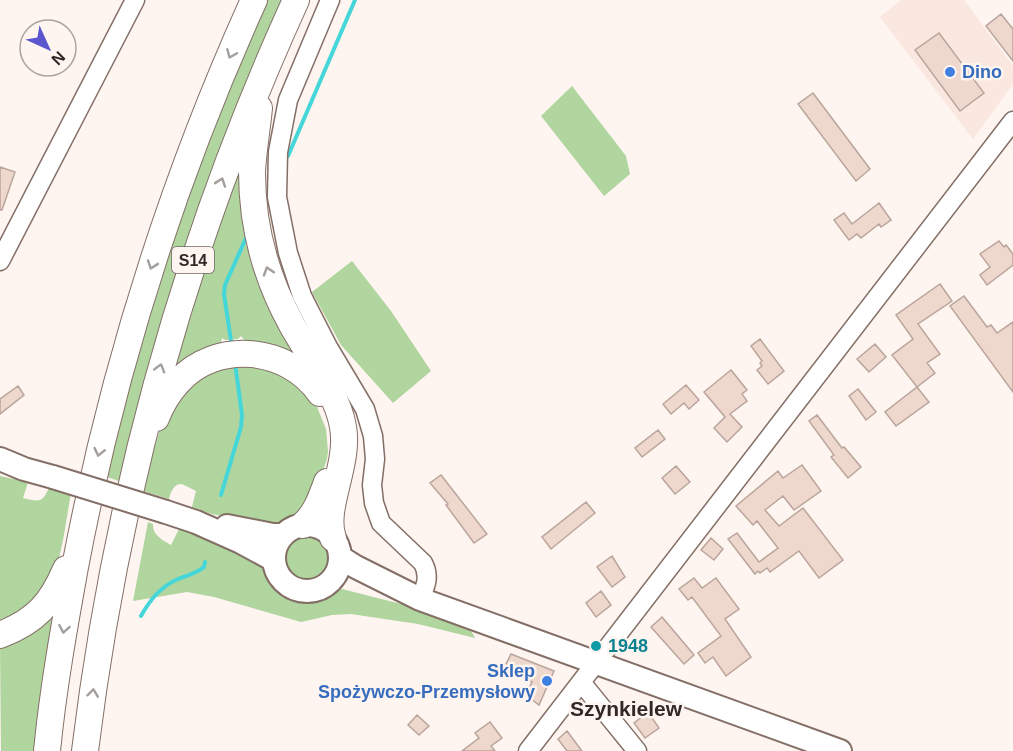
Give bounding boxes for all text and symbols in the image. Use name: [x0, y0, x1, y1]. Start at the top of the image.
north arrow: [18, 18, 78, 78]
one-way arrow: [226, 47, 238, 58]
text: N: [48, 48, 68, 68]
place label: Dino: [962, 62, 1002, 82]
marker: Dino: [943, 65, 957, 79]
one-way arrow: [213, 178, 226, 188]
road number: S14: [172, 247, 214, 273]
one-way arrow: [146, 259, 159, 270]
one-way arrow: [263, 266, 276, 277]
one-way arrow: [153, 363, 166, 373]
one-way arrow: [94, 447, 107, 457]
one-way arrow: [58, 624, 71, 634]
place label: 1948: [608, 636, 648, 656]
marker: 1948: [589, 639, 603, 653]
place label: Sklep Spożywczo-Przemysłowy: [318, 661, 535, 702]
marker: Sklep Spożywczo-Przemysłowy: [540, 674, 554, 688]
one-way arrow: [86, 688, 98, 698]
district label: Szynkielew: [570, 697, 683, 720]

